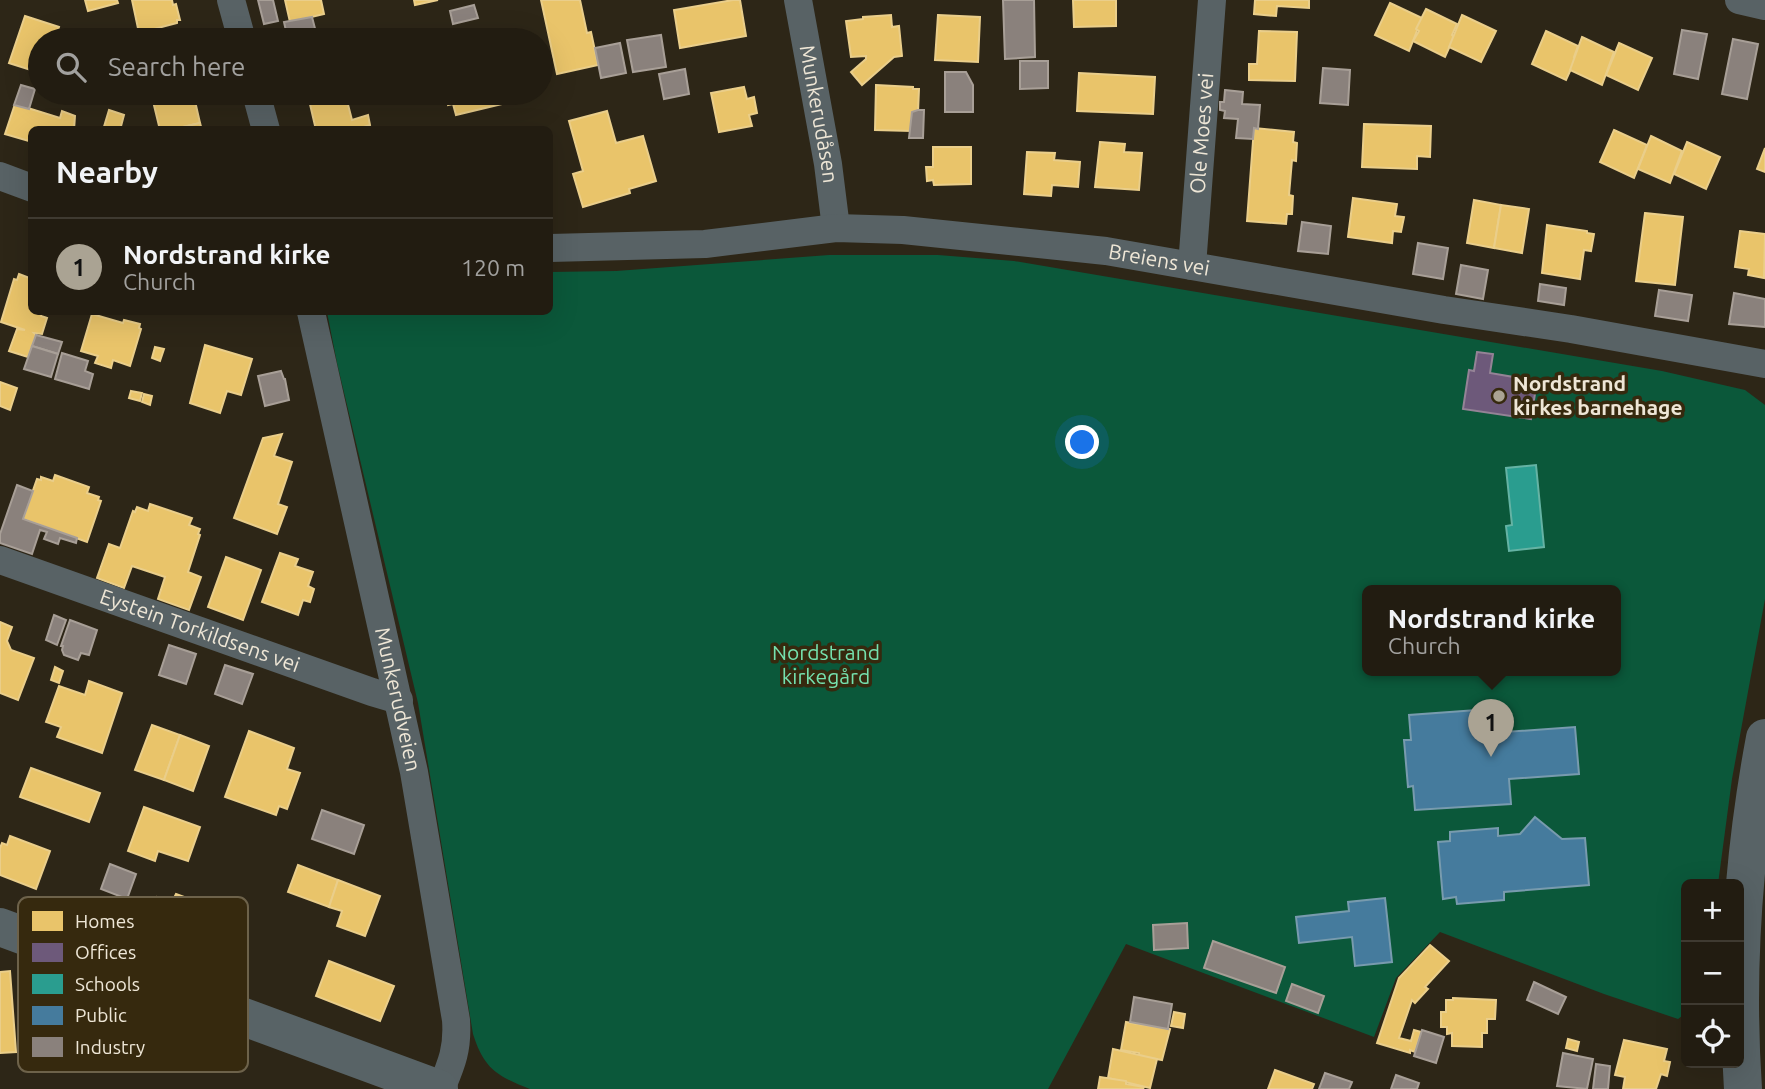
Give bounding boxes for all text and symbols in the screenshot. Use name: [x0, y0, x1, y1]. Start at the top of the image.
search box: [28, 28, 553, 105]
street label: Munkerudåsen: [795, 43, 843, 184]
icon: search: [52, 48, 90, 86]
text: Search here: [108, 52, 245, 81]
street label: Ole Moes vei: [1184, 72, 1217, 195]
text: Nearby: [56, 155, 158, 189]
street label: Breiens vei: [1107, 239, 1212, 280]
text: Nordstrand kirke: [123, 240, 330, 269]
text: 1: [73, 255, 85, 280]
text: 120 m: [461, 255, 525, 280]
text: Church: [123, 269, 196, 294]
place label: Nordstrand kirkes barnehage: [1513, 371, 1683, 419]
marker: Nordstrand kirkes barnehage: [1491, 388, 1507, 404]
your location: [1065, 425, 1099, 459]
street label: Eystein Torkildsens vei: [97, 583, 303, 676]
popup: [1362, 585, 1621, 676]
text: Nordstrand kirke: [1388, 604, 1595, 633]
street label: Munkerudveien: [371, 625, 426, 773]
text: Church: [1388, 633, 1461, 658]
park label: Nordstrand kirkegård: [772, 640, 880, 688]
pin: 1: [1468, 699, 1514, 757]
map controls: [1681, 879, 1744, 1068]
button: +: [1681, 879, 1744, 942]
legend: [18, 897, 248, 1072]
text: Homes: [75, 910, 135, 932]
text: Offices: [75, 941, 136, 963]
button: −: [1681, 942, 1744, 1005]
text: Schools: [75, 973, 140, 995]
text: Public: [75, 1004, 127, 1026]
button: locate: [1681, 1005, 1744, 1068]
text: Industry: [75, 1036, 145, 1058]

